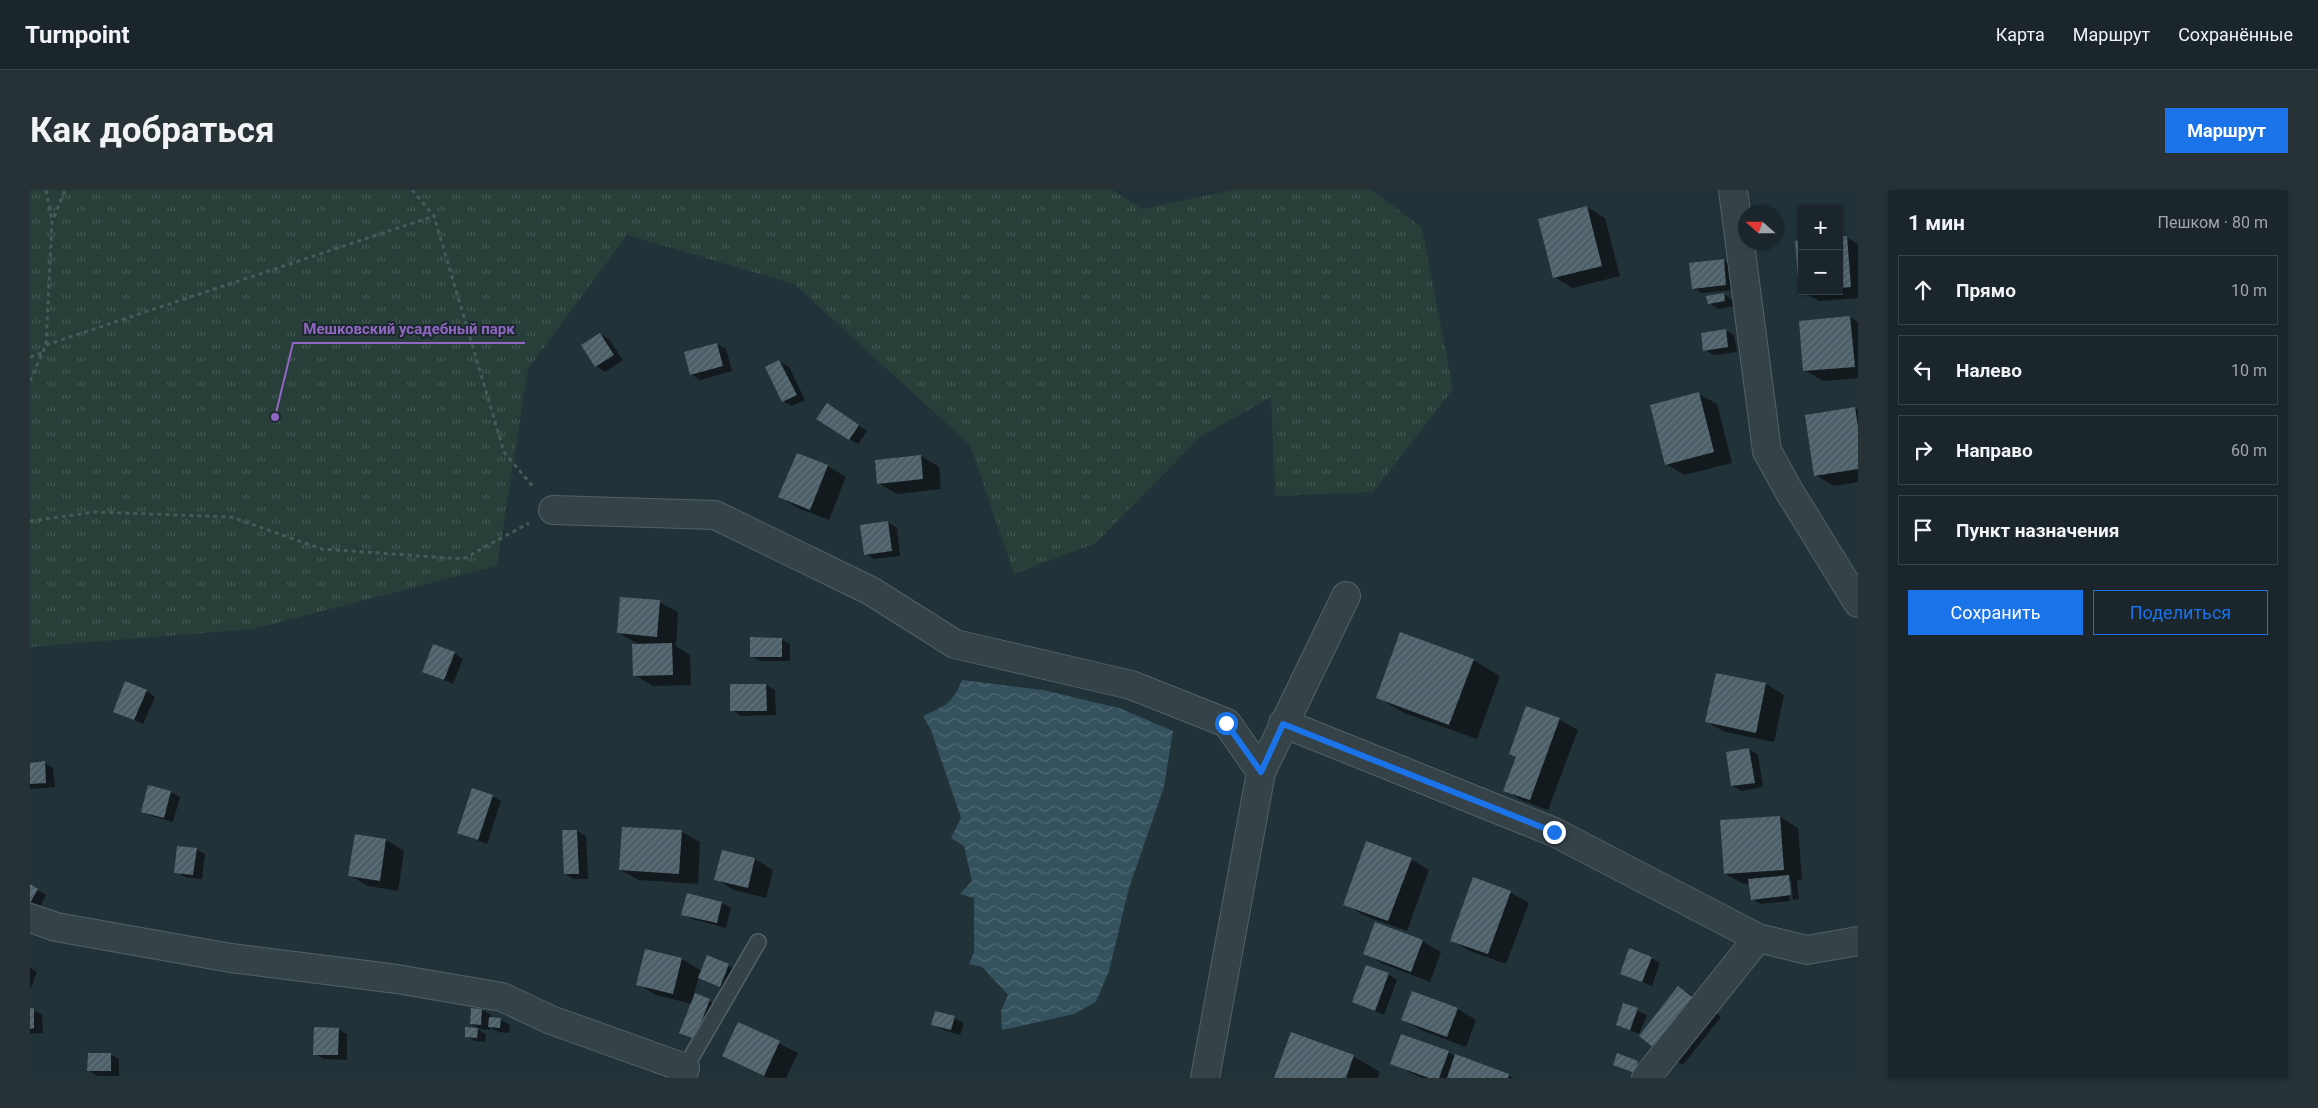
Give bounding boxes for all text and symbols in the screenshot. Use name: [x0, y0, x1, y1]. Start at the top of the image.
text: Turnpoint: [25, 21, 130, 49]
text: Карта: [1996, 24, 2045, 45]
text: Маршрут: [2073, 24, 2150, 45]
text: Сохранённые: [2178, 24, 2293, 45]
button: Маршрут: [2165, 108, 2288, 153]
text: Как добраться: [30, 110, 275, 151]
north arrow: [1738, 205, 1783, 250]
map controls: [1798, 205, 1843, 295]
button: +: [1798, 205, 1843, 250]
text: 1 мин: [1908, 211, 1965, 235]
text: Пешком · 80 m: [2158, 213, 2268, 232]
button: −: [1798, 250, 1843, 295]
icon: ahead: [1909, 276, 1937, 304]
text: Прямо: [1956, 279, 2016, 302]
text: 10 m: [2231, 281, 2267, 300]
callout: Мешковский усадебный парк: [293, 313, 525, 343]
text: Мешковский усадебный парк: [303, 320, 515, 338]
icon: left: [1909, 356, 1937, 384]
text: Налево: [1956, 359, 2022, 382]
text: 10 m: [2231, 361, 2267, 380]
icon: right: [1909, 436, 1937, 464]
text: Направо: [1956, 439, 2033, 462]
text: 60 m: [2231, 441, 2267, 460]
icon: arrive: [1909, 516, 1937, 544]
text: Пункт назначения: [1956, 519, 2119, 542]
button: Сохранить: [1908, 590, 2083, 635]
button: Поделиться: [2093, 590, 2268, 635]
route start: [1215, 712, 1238, 735]
route end: [1543, 821, 1566, 844]

